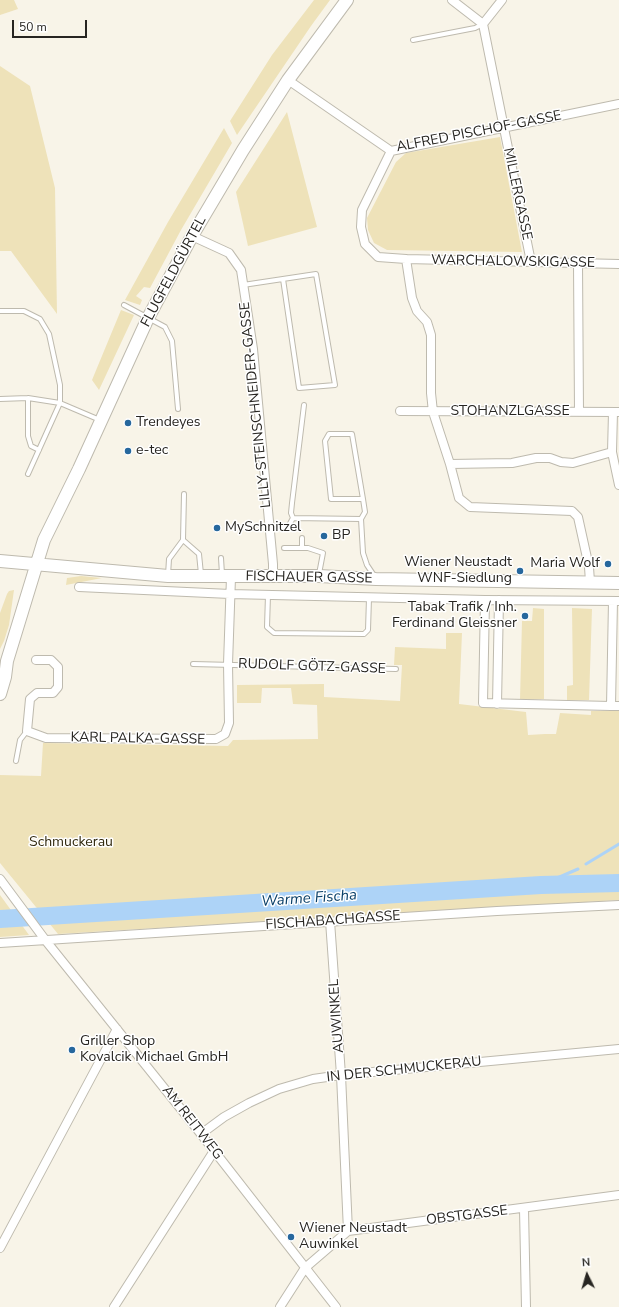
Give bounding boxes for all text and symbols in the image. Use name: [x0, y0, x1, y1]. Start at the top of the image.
scale bar: [14, 12, 89, 38]
text: 50 m: [19, 19, 47, 35]
street label: ALFRED PISCHOF-GASSE: [395, 108, 563, 156]
street label: MILLERGASSE: [499, 146, 535, 242]
street label: FLUGFELDGÜRTEL: [138, 214, 210, 330]
street label: WARCHALOWSKIGASSE: [431, 252, 595, 272]
street label: LILLY-STEINSCHNEIDER-GASSE: [237, 301, 275, 509]
street label: STOHANZLGASSE: [450, 404, 570, 420]
place label: Trendeyes: [136, 415, 200, 431]
marker: Trendeyes: [123, 418, 133, 428]
place label: e-tec: [136, 443, 168, 459]
marker: e-tec: [123, 446, 133, 456]
place label: MySchnitzel: [225, 520, 301, 536]
marker: MySchnitzel: [212, 523, 222, 533]
place label: BP: [332, 528, 350, 544]
marker: BP: [319, 531, 329, 541]
place label: Wiener Neustadt WNF-Siedlung: [404, 555, 512, 588]
place label: Maria Wolf: [530, 556, 600, 572]
marker: Maria Wolf: [603, 559, 613, 569]
marker: Wiener Neustadt WNF-Siedlung: [515, 566, 525, 576]
street label: FISCHAUER GASSE: [245, 568, 373, 588]
place label: Tabak Trafik / Inh. Ferdinand Gleissner: [392, 600, 517, 632]
marker: Tabak Trafik / Inh. Ferdinand Gleissner: [520, 611, 530, 621]
street label: RUDOLF GÖTZ-GASSE: [238, 656, 386, 678]
street label: KARL PALKA-GASSE: [71, 729, 205, 749]
park label: Schmuckerau: [29, 835, 113, 851]
water label: Warme Fischa: [260, 887, 358, 911]
street label: FISCHABACHGASSE: [265, 908, 401, 934]
street label: AUWINKEL: [326, 978, 348, 1054]
place label: Griller Shop Kovalcik Michael GmbH: [80, 1034, 228, 1066]
marker: Griller Shop Kovalcik Michael GmbH: [67, 1045, 77, 1055]
street label: IN DER SCHMUCKERAU: [326, 1054, 482, 1086]
street label: AM REITWEG: [158, 1083, 226, 1163]
street label: OBSTGASSE: [425, 1203, 509, 1229]
place label: Wiener Neustadt Auwinkel: [299, 1221, 407, 1254]
marker: Wiener Neustadt Auwinkel: [286, 1232, 296, 1242]
north arrow: [567, 1255, 607, 1295]
text: N: [581, 1255, 591, 1270]

